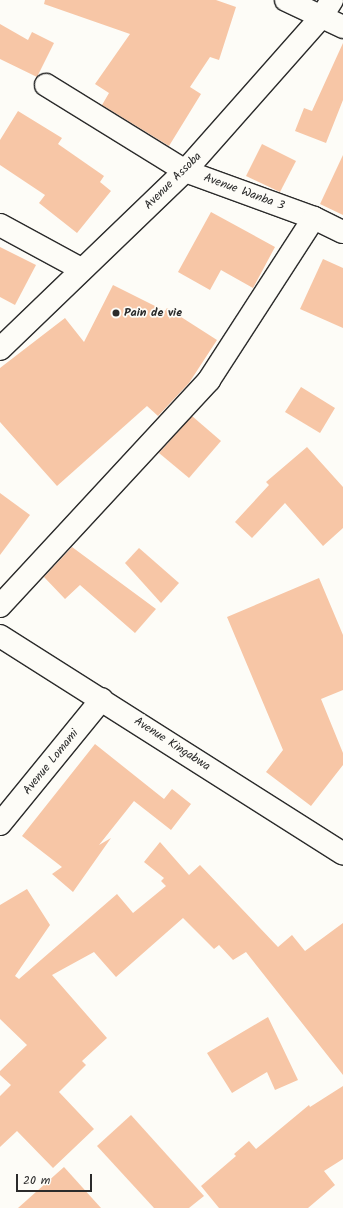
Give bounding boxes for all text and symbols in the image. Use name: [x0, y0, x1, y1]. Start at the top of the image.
street label: Avenue Assoba: [141, 149, 205, 213]
street label: Avenue Wanba 3: [202, 171, 286, 213]
place label: Pain de vie: [124, 306, 182, 320]
marker: Pain de vie: [111, 308, 121, 318]
street label: Avenue Kingabwa: [131, 714, 213, 774]
street label: Avenue Lomami: [20, 726, 82, 798]
scale bar: [18, 1166, 94, 1192]
text: 20 m: [23, 1171, 50, 1190]

